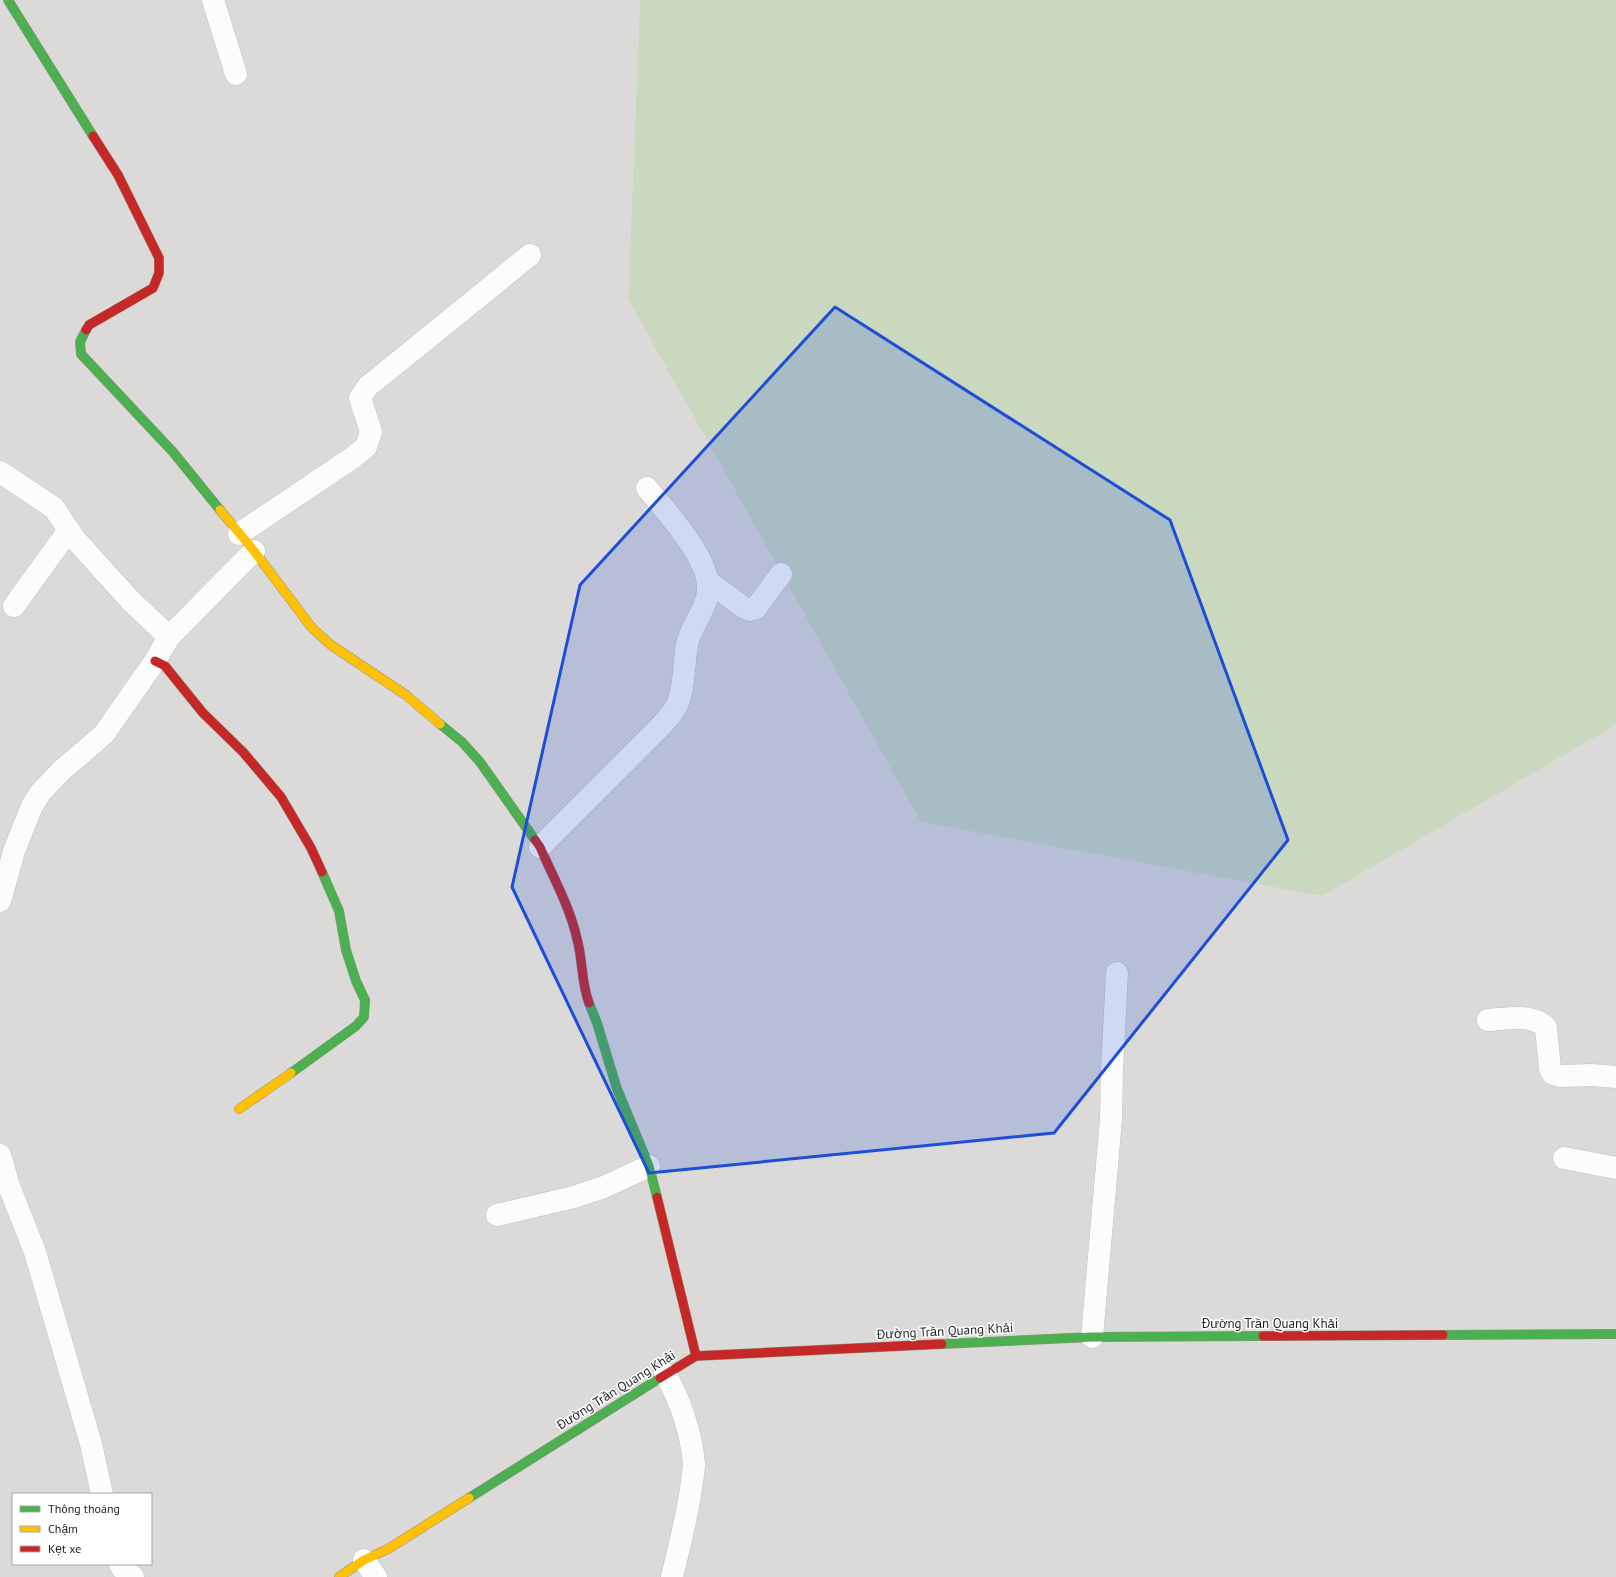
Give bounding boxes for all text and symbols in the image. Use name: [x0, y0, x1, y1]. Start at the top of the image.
street label: Đường Trần Quang Khải: [1201, 1315, 1338, 1332]
street label: Đường Trần Quang Khải: [875, 1319, 1014, 1343]
street label: Đường Trần Quang Khải: [553, 1347, 678, 1434]
legend: [12, 1493, 152, 1565]
text: Thông thoáng: [48, 1501, 120, 1516]
text: Chậm: [48, 1521, 78, 1536]
text: Kẹt xe: [48, 1541, 81, 1556]

